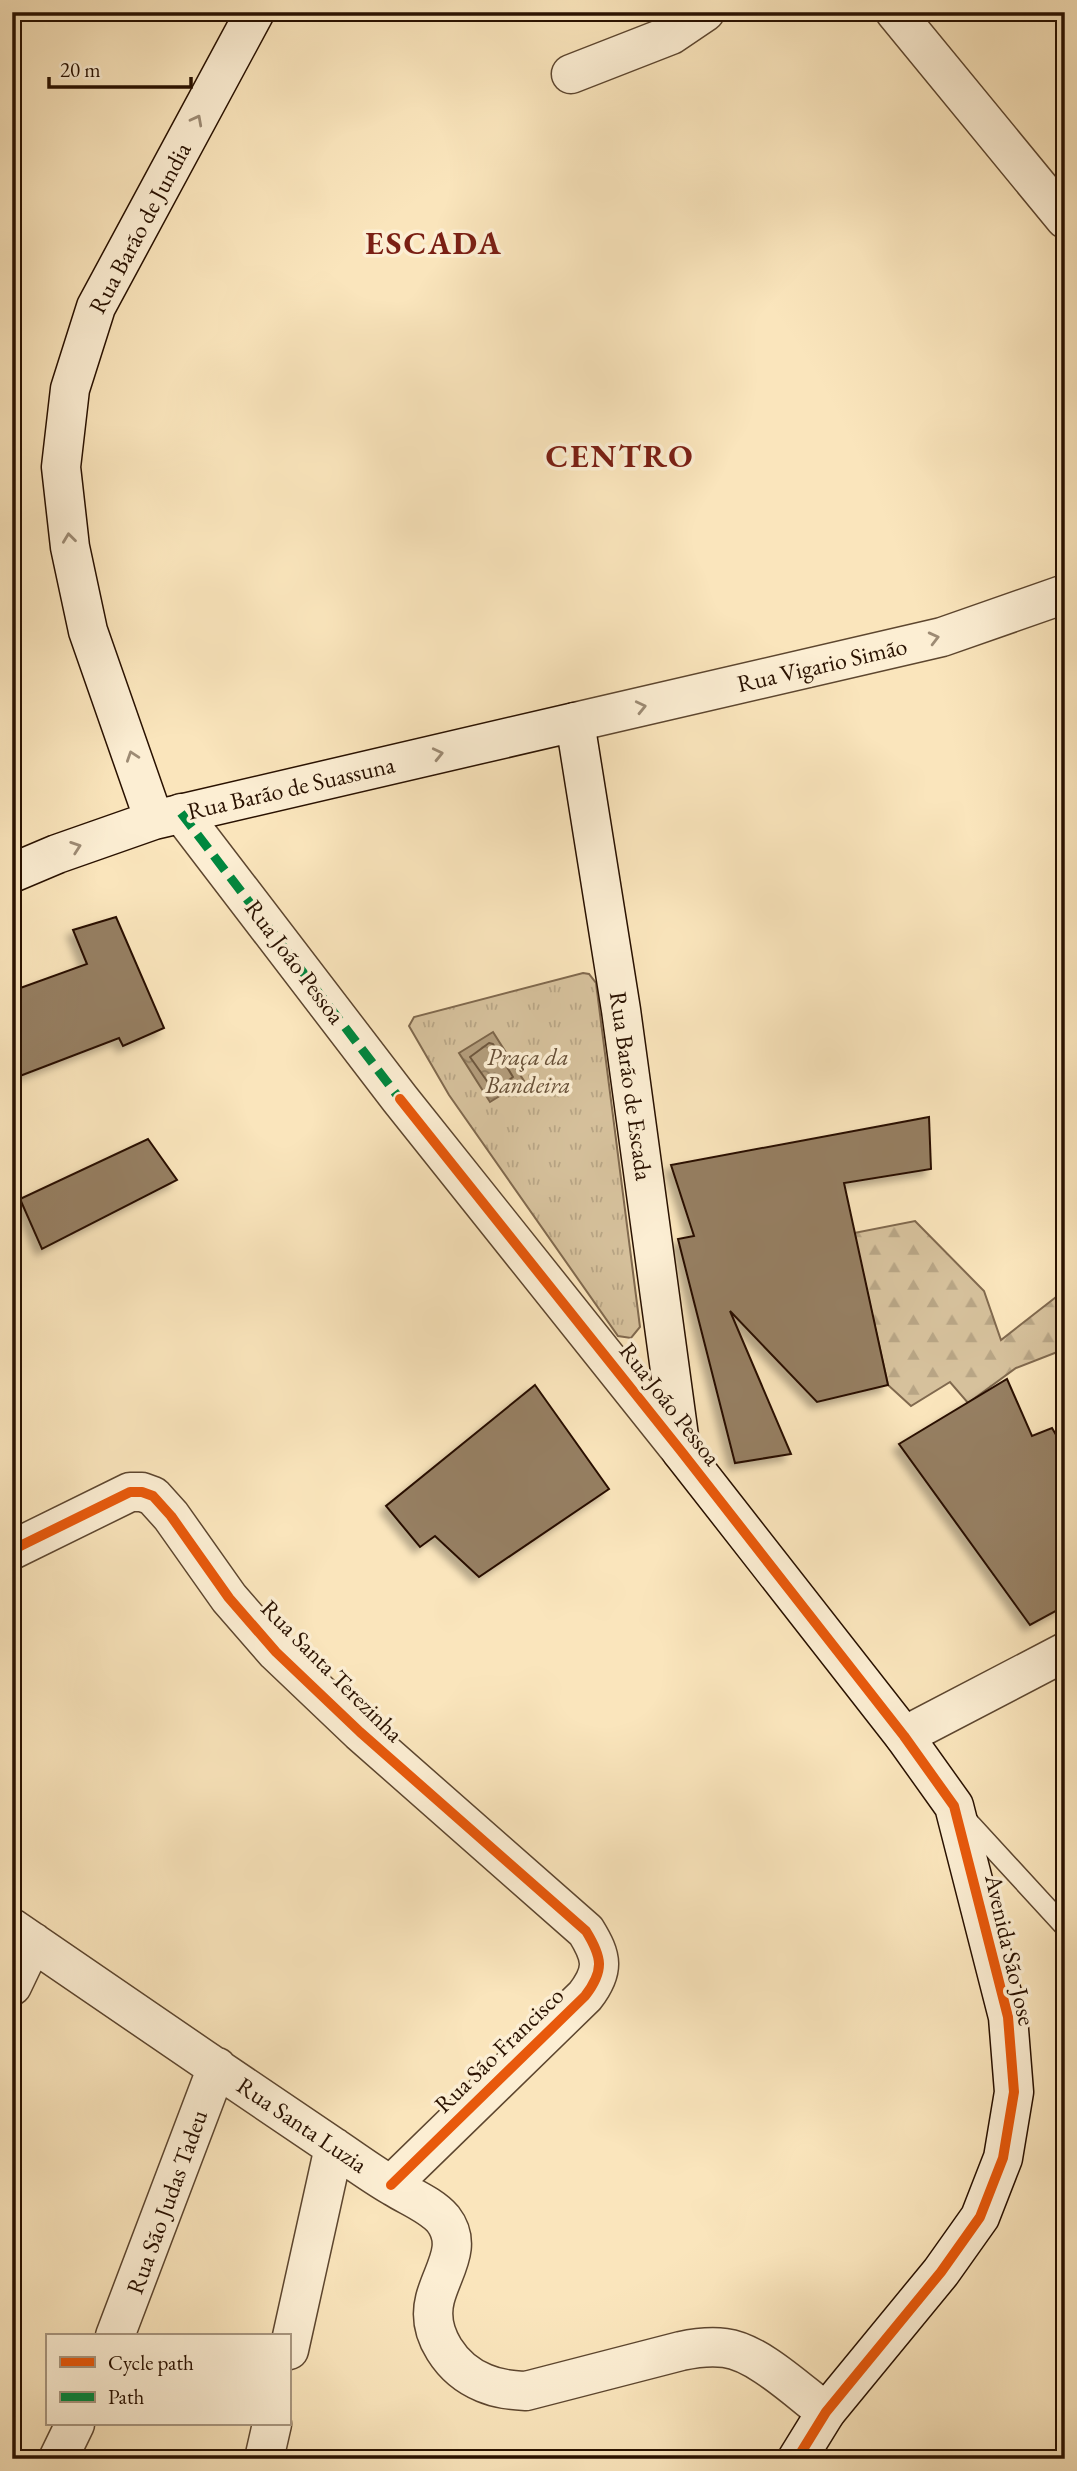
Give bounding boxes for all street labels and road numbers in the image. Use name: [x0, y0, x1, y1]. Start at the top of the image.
street label: Rua Barão de Jundia: [81, 136, 198, 319]
street label: Rua Vigario Simão: [734, 630, 910, 699]
street label: Rua Barão de Suassuna: [184, 748, 398, 826]
street label: Rua João Pessoa: [239, 893, 353, 1030]
street label: Rua Barão de Escada: [603, 990, 660, 1183]
street label: Rua João Pessoa: [613, 1336, 728, 1472]
street label: Rua Santa Terezinha: [254, 1593, 411, 1749]
street label: Avenida São Jose: [978, 1870, 1043, 2028]
street label: Rua São Francisco: [427, 1980, 570, 2119]
street label: Rua Santa Luzia: [231, 2070, 374, 2180]
street label: Rua São Judas Tadeu: [119, 2105, 214, 2298]

